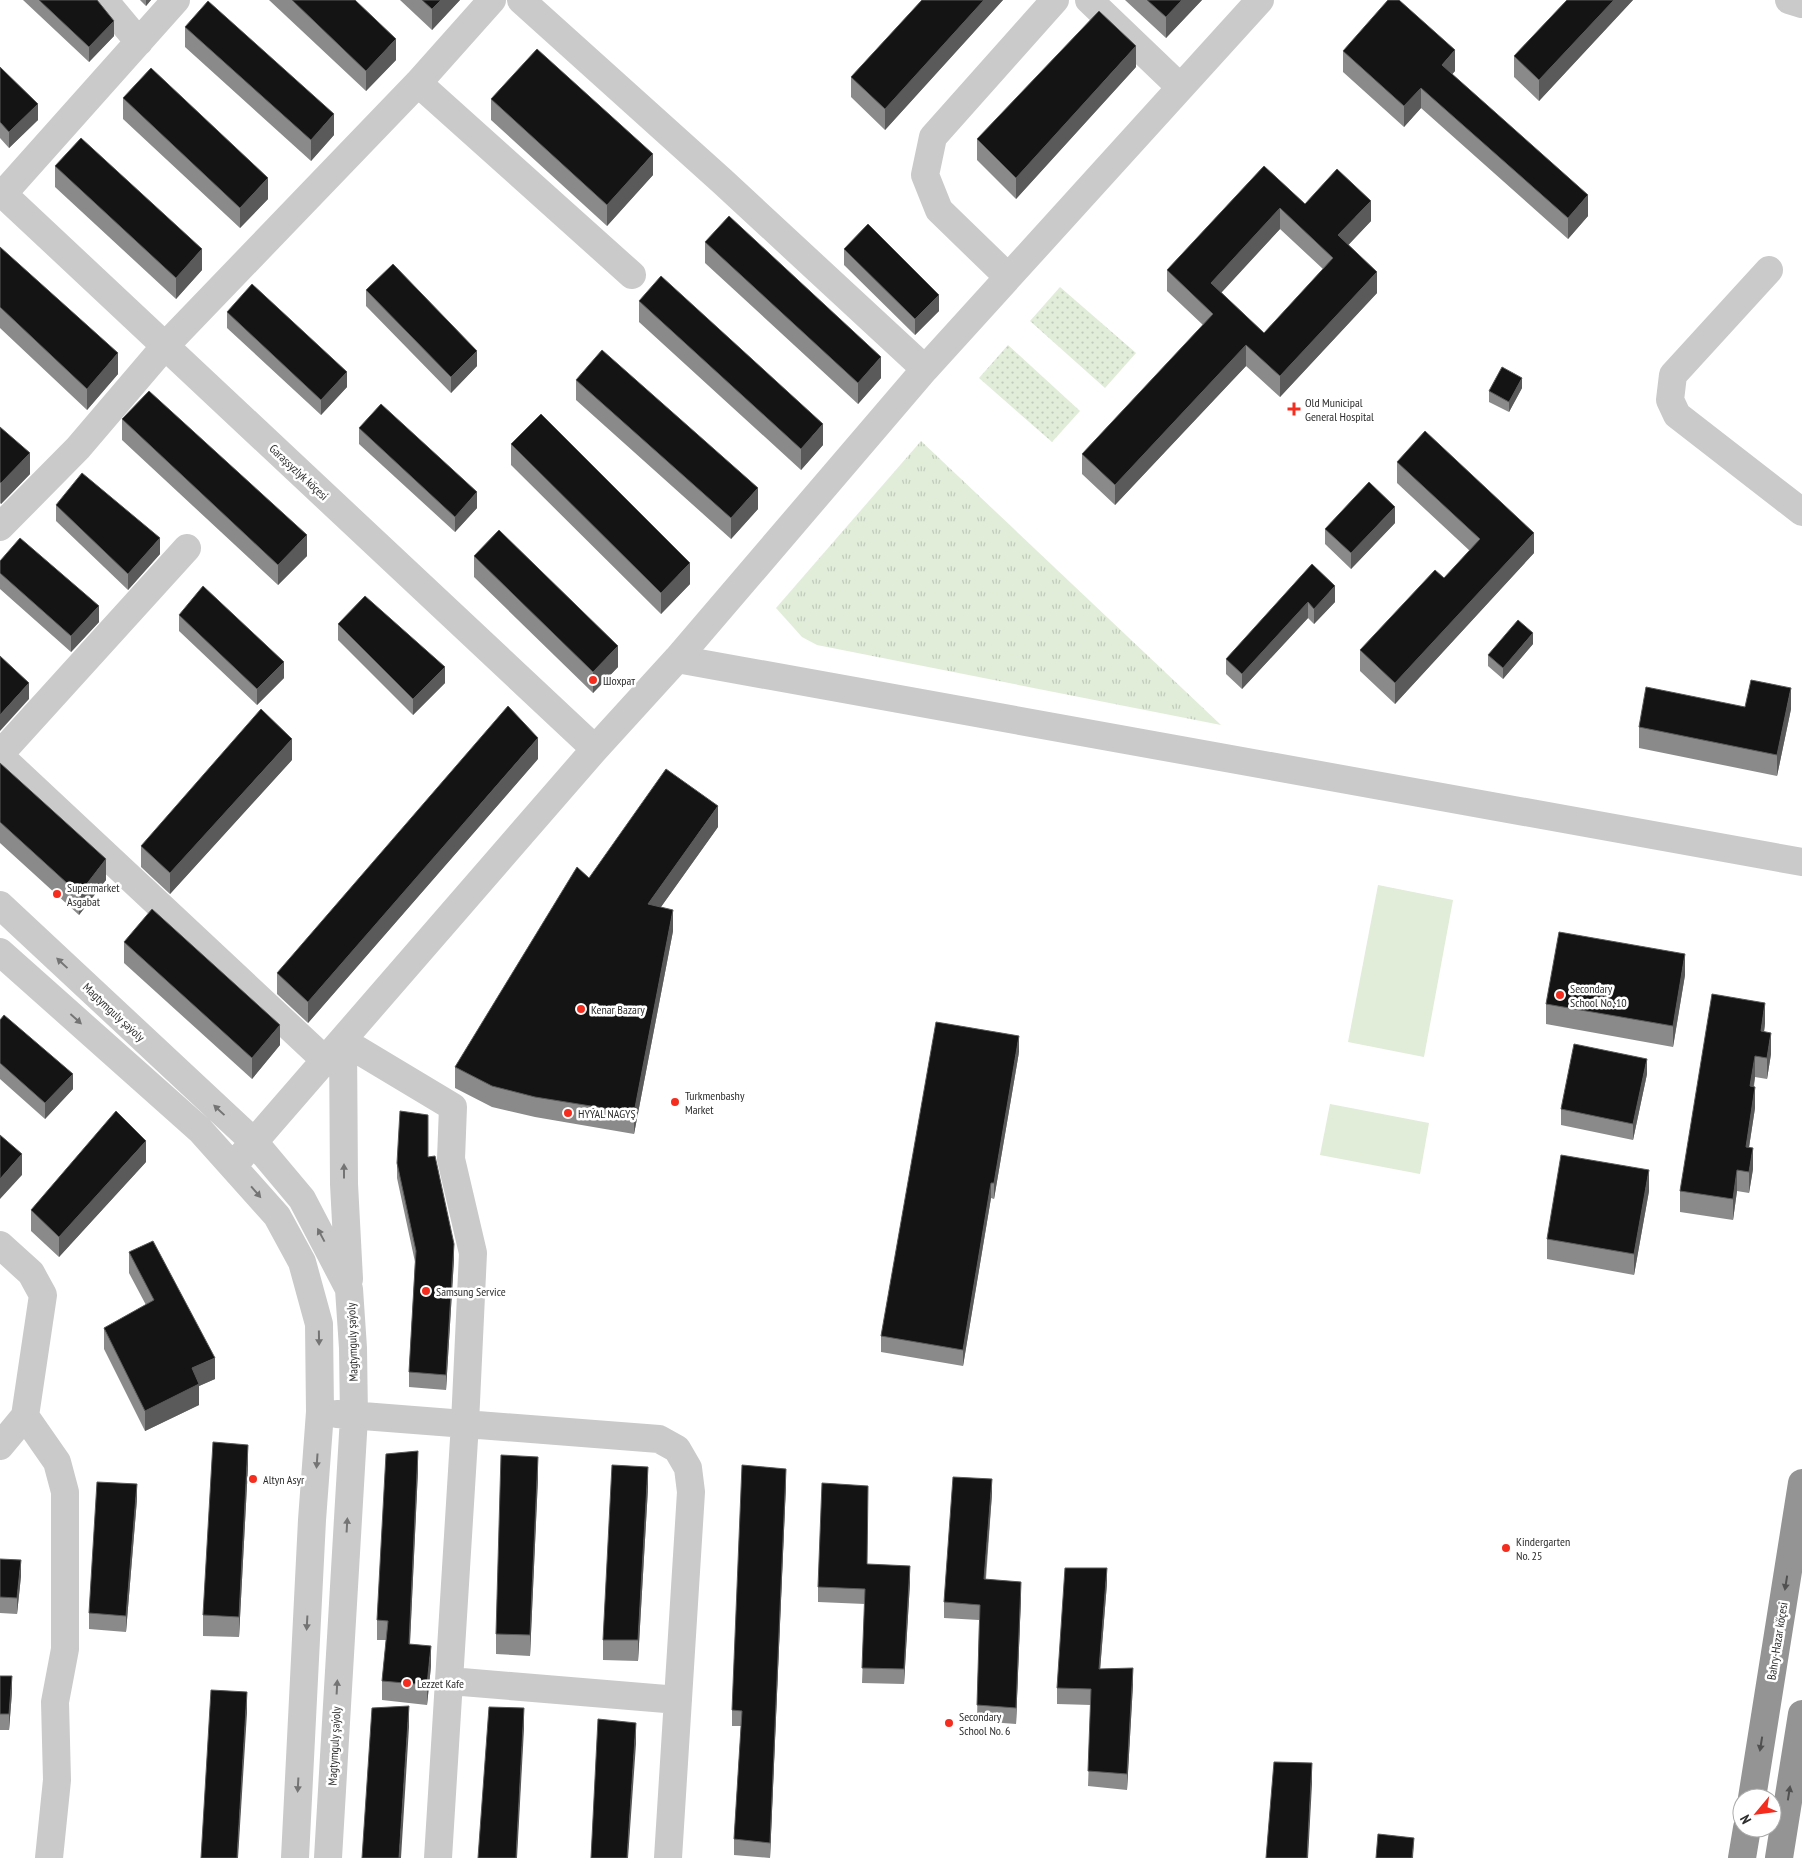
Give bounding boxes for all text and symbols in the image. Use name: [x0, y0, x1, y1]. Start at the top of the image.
place label: Old Municipal General Hospital: [1305, 395, 1374, 424]
marker: Old Municipal General Hospital: [1287, 402, 1301, 416]
street label: Garaşsyzlyk köçesi: [266, 441, 332, 503]
place label: Шохрат: [603, 673, 635, 688]
marker: Шохрат: [587, 674, 599, 686]
place label: Supermarket Asgabat: [67, 880, 120, 909]
marker: Supermarket Asgabat: [51, 888, 63, 900]
one-way arrow: [56, 957, 68, 969]
street label: Magtymguly şaýoly: [80, 980, 148, 1045]
place label: Secondary School No. 10: [1570, 981, 1627, 1010]
marker: Secondary School No. 10: [1554, 989, 1566, 1001]
place label: Kenar Bazary: [591, 1002, 645, 1017]
marker: Kenar Bazary: [575, 1003, 587, 1015]
one-way arrow: [69, 1014, 82, 1025]
place label: Turkmenbashy Market: [685, 1088, 745, 1117]
marker: Turkmenbashy Market: [669, 1096, 681, 1108]
one-way arrow: [214, 1104, 226, 1116]
place label: HYÝAL NAGYŞ: [578, 1106, 636, 1121]
marker: HYÝAL NAGYŞ: [562, 1107, 574, 1119]
one-way arrow: [340, 1162, 348, 1178]
one-way arrow: [250, 1186, 261, 1198]
one-way arrow: [317, 1228, 325, 1242]
place label: Samsung Service: [436, 1284, 506, 1299]
marker: Samsung Service: [420, 1285, 432, 1297]
street label: Magtymguly şaýoly: [343, 1302, 361, 1382]
one-way arrow: [315, 1330, 323, 1346]
one-way arrow: [312, 1453, 320, 1469]
place label: Altyn Asyr: [263, 1472, 305, 1487]
marker: Altyn Asyr: [247, 1473, 259, 1485]
one-way arrow: [343, 1517, 351, 1533]
place label: Kindergarten No. 25: [1516, 1534, 1570, 1563]
marker: Kindergarten No. 25: [1500, 1542, 1512, 1554]
one-way arrow: [1782, 1576, 1790, 1592]
street label: Bahry-Hazar köçesi: [1763, 1601, 1791, 1681]
one-way arrow: [302, 1615, 310, 1631]
place label: Lezzet Kafe: [417, 1676, 464, 1691]
marker: Lezzet Kafe: [401, 1677, 413, 1689]
one-way arrow: [334, 1679, 342, 1695]
street label: Magtymguly şaýoly: [324, 1706, 344, 1786]
place label: Secondary School No. 6: [959, 1709, 1010, 1738]
marker: Secondary School No. 6: [943, 1717, 955, 1729]
one-way arrow: [1756, 1736, 1764, 1752]
one-way arrow: [294, 1778, 302, 1794]
one-way arrow: [1786, 1784, 1794, 1800]
north arrow: [1732, 1788, 1782, 1838]
text: N: [1736, 1812, 1755, 1827]

